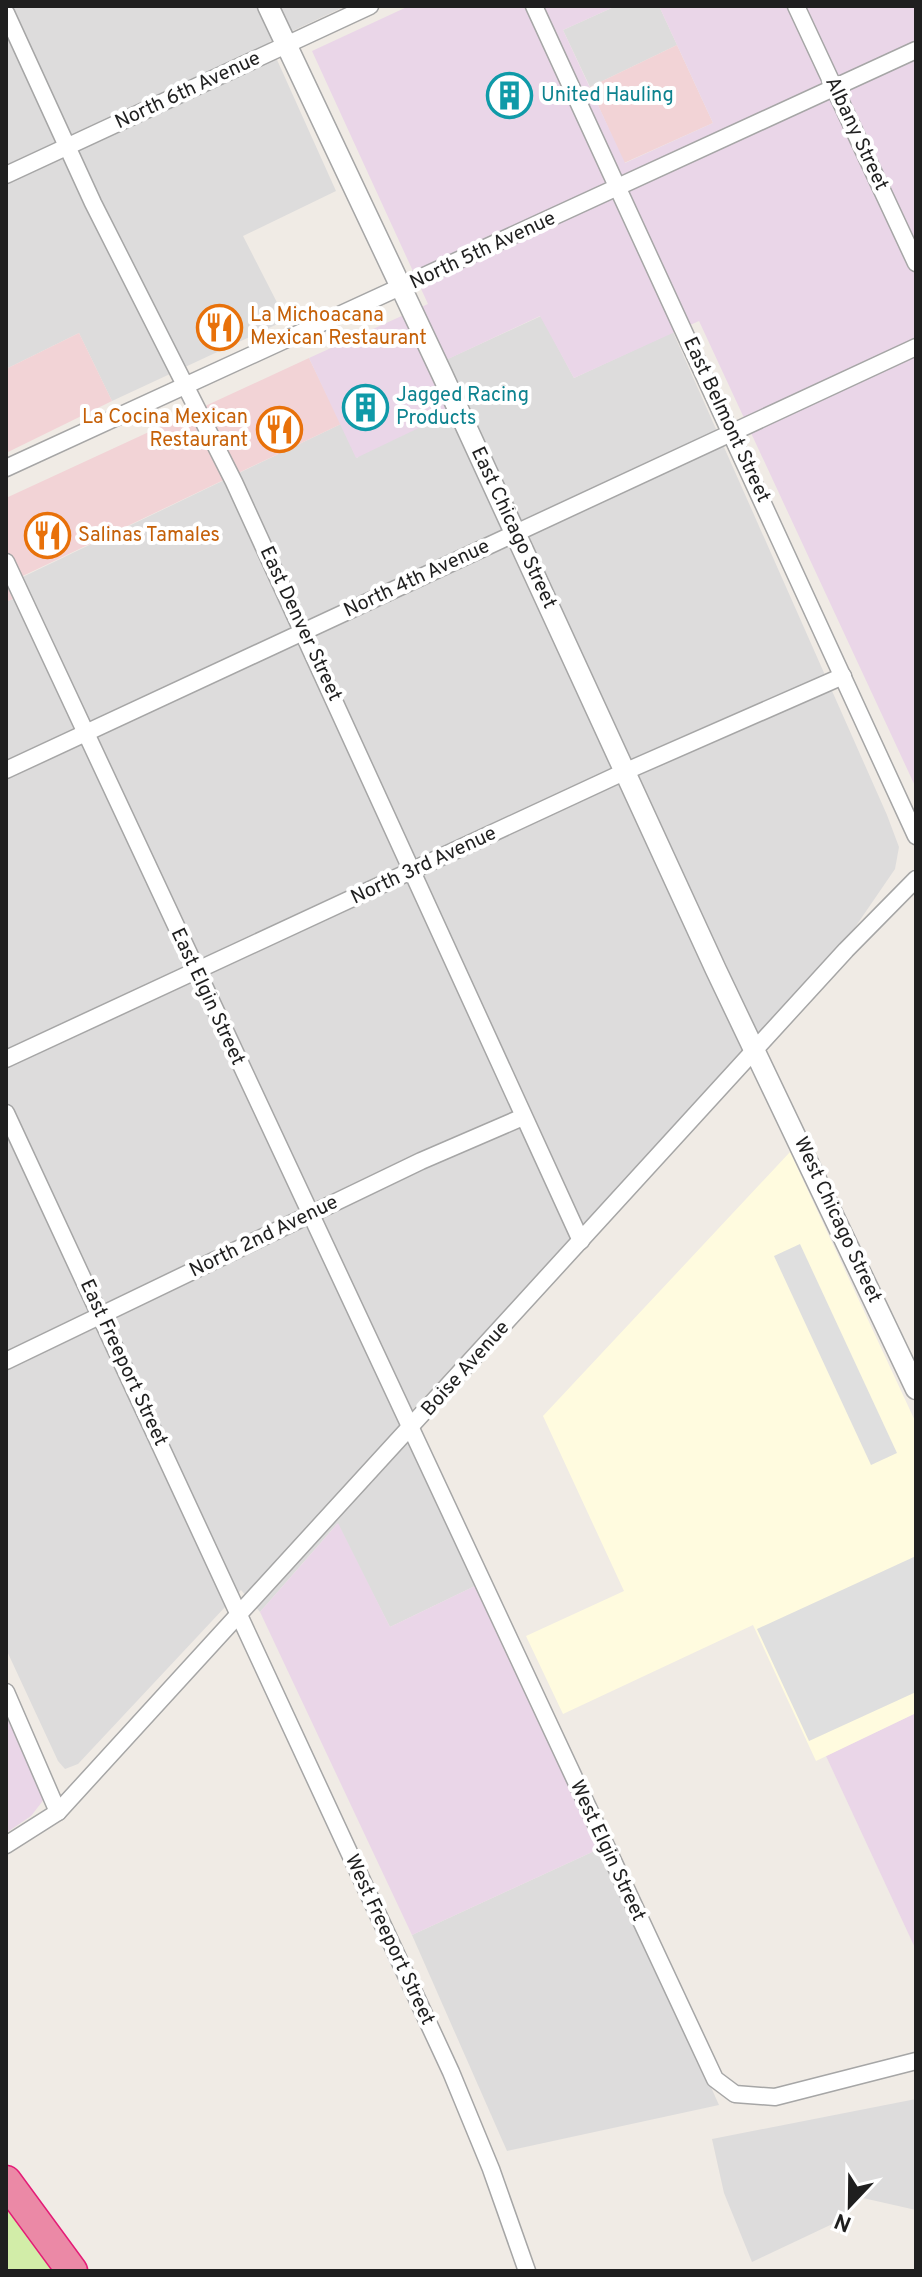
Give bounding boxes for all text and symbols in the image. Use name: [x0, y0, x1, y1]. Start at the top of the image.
street label: North 6th Avenue: [111, 46, 265, 136]
building icon: United Hauling: [486, 72, 534, 120]
street label: Albany Street: [818, 73, 894, 195]
place label: United Hauling: [541, 83, 674, 109]
street label: North 5th Avenue: [406, 206, 560, 296]
place label: La Michoacana Mexican Restaurant: [250, 303, 427, 352]
restaurant icon: La Michoacana Mexican Restaurant: [195, 304, 243, 352]
street label: East Belmont Street: [676, 333, 776, 507]
building icon: Jagged Racing Products: [341, 383, 389, 431]
place label: Jagged Racing Products: [396, 383, 529, 432]
place label: La Cocina Mexican Restaurant: [82, 405, 248, 454]
restaurant icon: La Cocina Mexican Restaurant: [255, 406, 303, 454]
street label: East Chicago Street: [464, 443, 562, 613]
restaurant icon: Salinas Tamales: [23, 512, 71, 560]
place label: Salinas Tamales: [78, 523, 220, 549]
street label: North 4th Avenue: [340, 534, 494, 624]
street label: East Denver Street: [253, 542, 347, 706]
street label: North 3rd Avenue: [347, 821, 501, 911]
street label: East Elgin Street: [164, 924, 250, 1070]
street label: West Chicago Street: [787, 1133, 887, 1307]
street label: North 2nd Avenue: [185, 1190, 343, 1284]
street label: East Freeport Street: [73, 1275, 173, 1451]
street label: Boise Avenue: [416, 1316, 516, 1422]
street label: West Elgin Street: [563, 1776, 651, 1926]
street label: West Freeport Street: [338, 1850, 440, 2030]
north arrow: [810, 2165, 890, 2245]
text: N: [831, 2206, 856, 2237]

